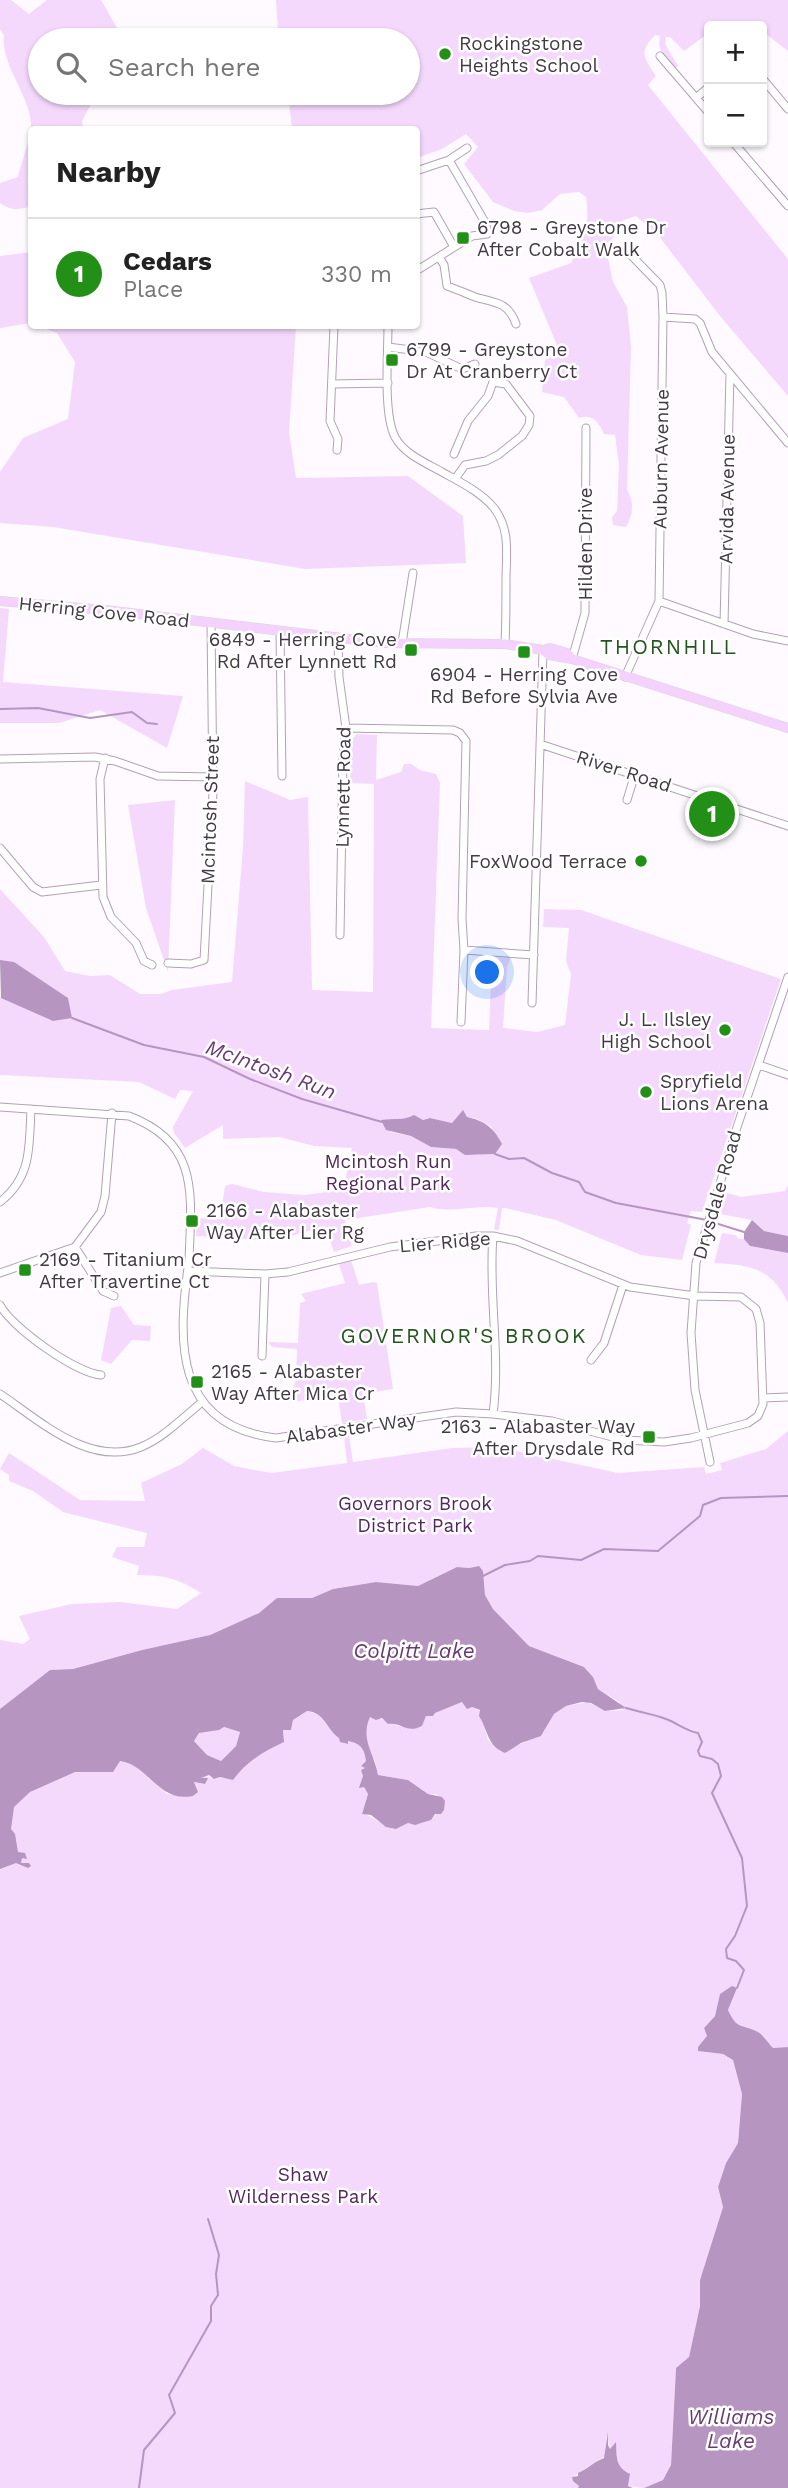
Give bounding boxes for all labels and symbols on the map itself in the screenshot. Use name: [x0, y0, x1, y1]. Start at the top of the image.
place label: Rockingstone Heights School: [459, 32, 598, 77]
marker: Rockingstone Heights School: [437, 46, 453, 62]
place label: 6798 - Greystone Dr After Cobalt Walk: [477, 216, 667, 261]
marker: 6798 - Greystone Dr After Cobalt Walk: [455, 230, 471, 246]
place label: 6799 - Greystone Dr At Cranberry Ct: [406, 338, 577, 383]
marker: 6799 - Greystone Dr At Cranberry Ct: [384, 352, 400, 368]
street label: Auburn Avenue: [648, 389, 674, 529]
street label: Arvida Avenue: [714, 434, 740, 564]
street label: Hilden Drive: [574, 487, 597, 601]
street label: Herring Cove Road: [17, 592, 191, 632]
place label: 6849 - Herring Cove Rd After Lynnett Rd: [209, 628, 397, 673]
district label: THORNHILL: [600, 634, 738, 659]
marker: 6849 - Herring Cove Rd After Lynnett Rd: [403, 642, 419, 658]
marker: 6904 - Herring Cove Rd Before Sylvia Ave: [516, 644, 532, 660]
place label: 6904 - Herring Cove Rd Before Sylvia Ave: [430, 663, 618, 708]
street label: Lynnett Road: [330, 726, 356, 848]
street label: Mcintosh Street: [196, 736, 224, 884]
street label: River Road: [574, 745, 674, 797]
pin: 1: [689, 788, 735, 840]
place label: FoxWood Terrace: [469, 850, 627, 873]
marker: FoxWood Terrace: [633, 853, 649, 869]
your location: [470, 955, 504, 989]
place label: J. L. Ilsley High School: [600, 1008, 711, 1053]
marker: J. L. Ilsley High School: [717, 1022, 733, 1038]
water label: McIntosh Run: [202, 1034, 340, 1104]
place label: Spryfield Lions Arena: [660, 1070, 769, 1115]
marker: Spryfield Lions Arena: [638, 1084, 654, 1100]
street label: Drysdale Road: [688, 1128, 746, 1262]
park label: Mcintosh Run Regional Park: [325, 1150, 451, 1195]
place label: 2166 - Alabaster Way After Lier Rg: [206, 1199, 365, 1244]
marker: 2166 - Alabaster Way After Lier Rg: [184, 1213, 200, 1229]
street label: Lier Ridge: [398, 1227, 492, 1257]
place label: 2169 - Titanium Cr After Travertine Ct: [39, 1248, 212, 1293]
marker: 2169 - Titanium Cr After Travertine Ct: [17, 1262, 33, 1278]
district label: GOVERNOR'S BROOK: [341, 1323, 587, 1348]
place label: 2165 - Alabaster Way After Mica Cr: [211, 1360, 375, 1405]
marker: 2165 - Alabaster Way After Mica Cr: [189, 1374, 205, 1390]
street label: Alabaster Way: [284, 1407, 418, 1449]
place label: 2163 - Alabaster Way After Drysdale Rd: [440, 1415, 635, 1460]
marker: 2163 - Alabaster Way After Drysdale Rd: [641, 1429, 657, 1445]
park label: Governors Brook District Park: [338, 1492, 492, 1537]
water label: Colpitt Lake: [353, 1638, 475, 1663]
park label: Shaw Wilderness Park: [228, 2163, 378, 2208]
water label: Williams Lake: [688, 2404, 774, 2453]

